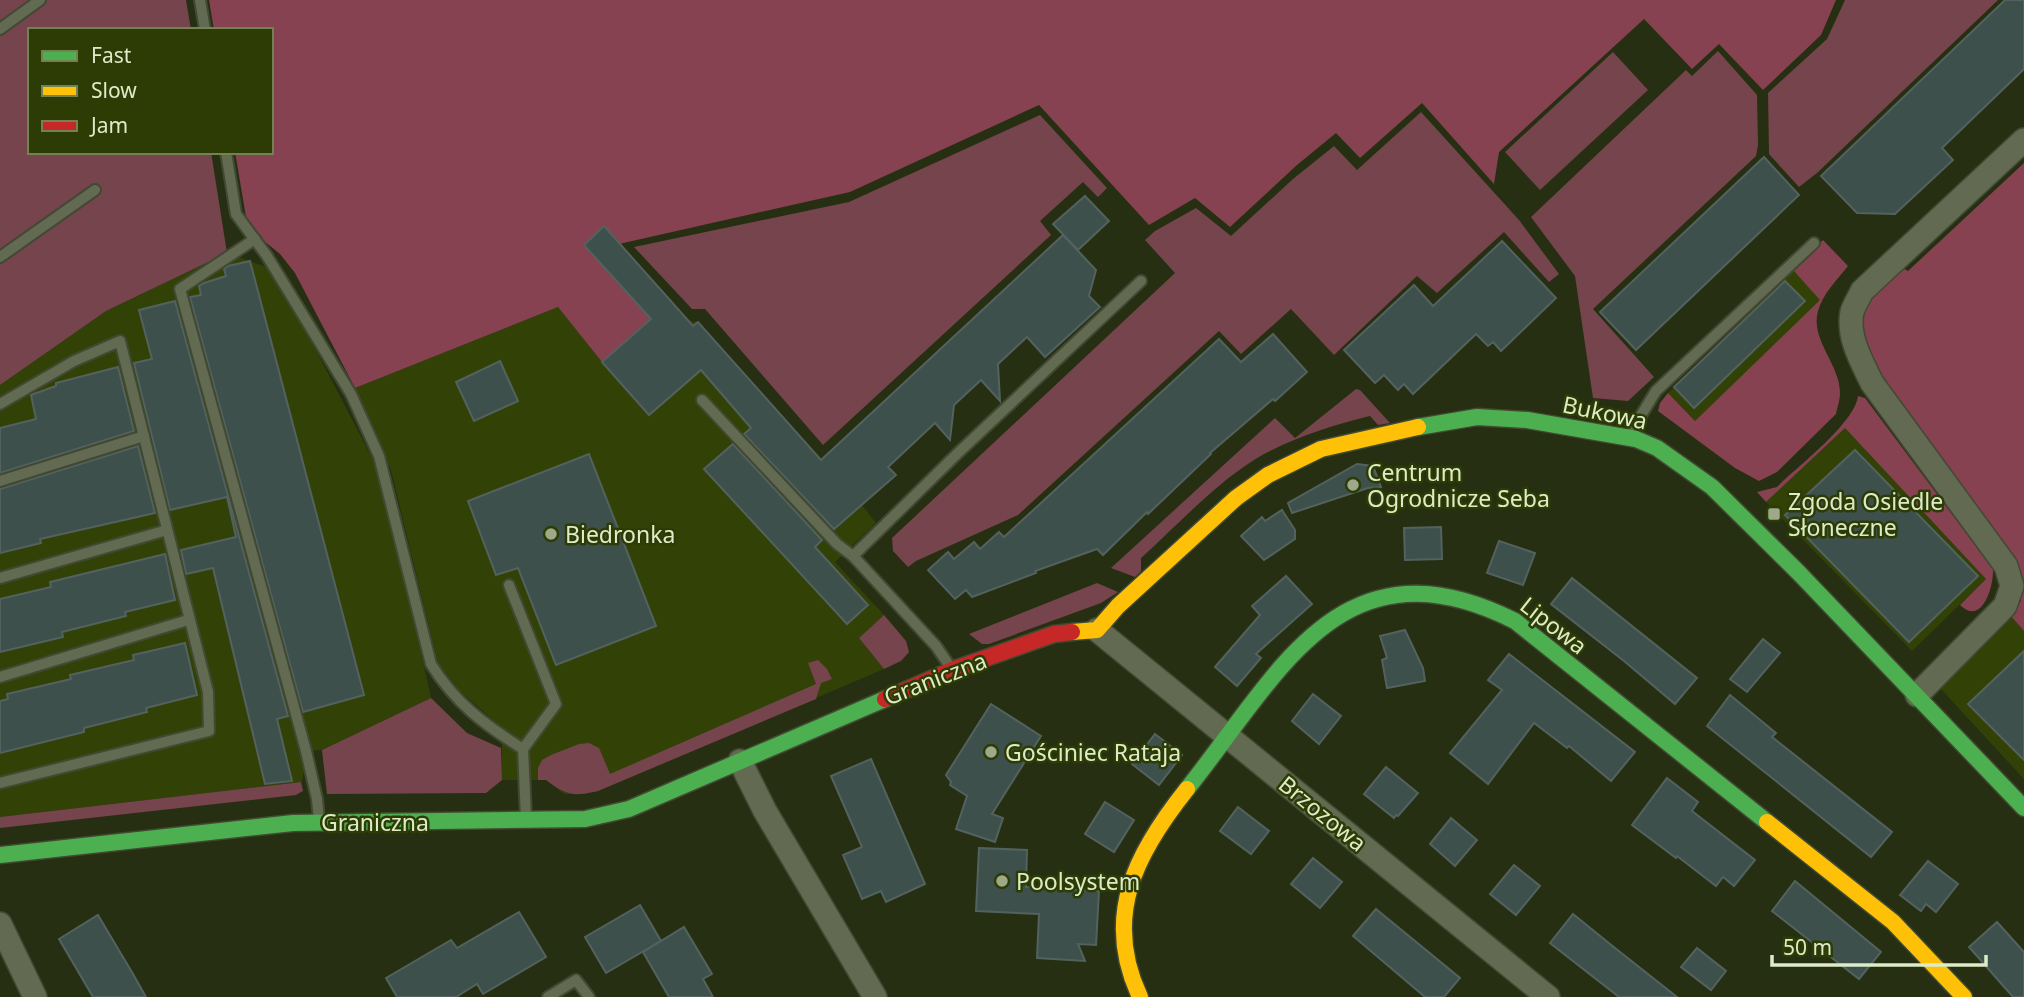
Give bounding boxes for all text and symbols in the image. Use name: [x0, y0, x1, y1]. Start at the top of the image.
legend: [28, 28, 273, 154]
text: Fast: [91, 41, 132, 69]
text: Slow: [91, 76, 137, 104]
text: Jam: [89, 111, 128, 139]
street label: Bukowa: [1560, 387, 1650, 437]
place label: Centrum Ogrodnicze Seba: [1367, 456, 1550, 514]
marker: Centrum Ogrodnicze Seba: [1345, 477, 1361, 493]
place label: Zgoda Osiedle Słoneczne: [1788, 485, 1943, 543]
marker: Zgoda Osiedle Słoneczne: [1766, 506, 1782, 522]
place label: Biedronka: [565, 518, 675, 550]
marker: Biedronka: [543, 526, 559, 542]
street label: Lipowa: [1514, 589, 1594, 661]
street label: Graniczna: [879, 644, 991, 712]
place label: Gościniec Rataja: [1005, 736, 1181, 768]
marker: Gościniec Rataja: [983, 744, 999, 760]
street label: Brzozowa: [1272, 768, 1374, 858]
street label: Graniczna: [321, 806, 429, 838]
place label: Poolsystem: [1016, 865, 1140, 897]
marker: Poolsystem: [994, 873, 1010, 889]
scale bar: [1772, 923, 1986, 967]
text: 50 m: [1783, 933, 1832, 961]

